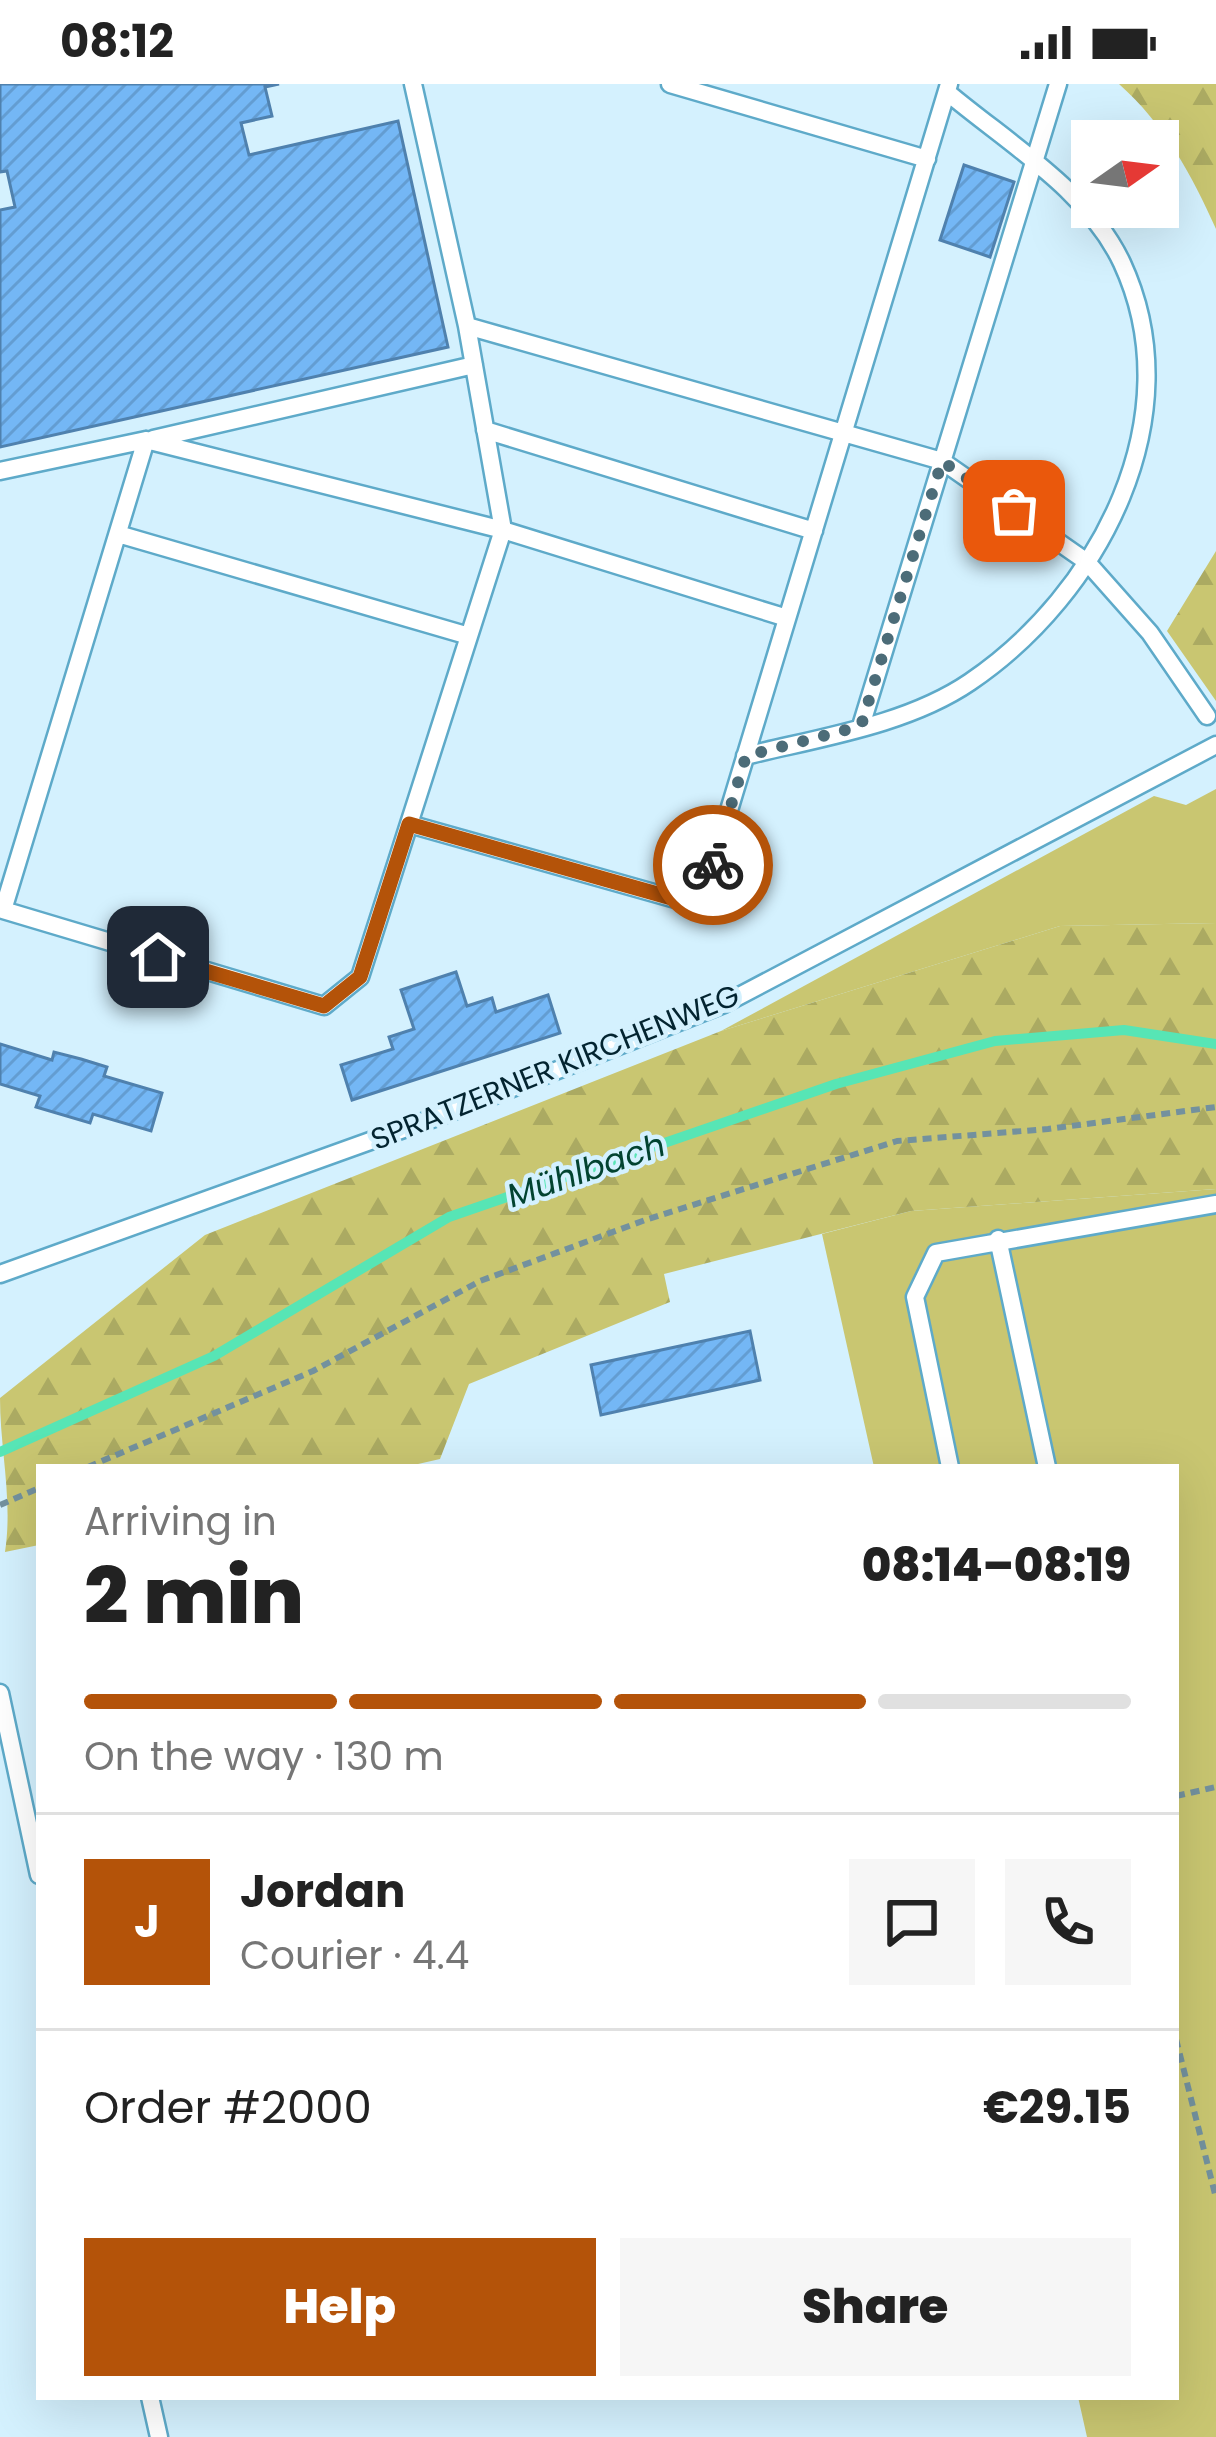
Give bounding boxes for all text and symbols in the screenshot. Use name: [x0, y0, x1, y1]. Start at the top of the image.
text: 08:12: [60, 10, 174, 73]
north arrow: [1071, 120, 1179, 228]
map controls: [1071, 120, 1179, 228]
pin: [963, 460, 1065, 562]
icon: bag: [981, 478, 1047, 544]
courier: [653, 805, 773, 925]
icon: bike: [680, 832, 746, 898]
pin: [107, 906, 209, 1008]
icon: home: [125, 924, 191, 990]
street label: SPRATZERNER KIRCHENWEG: [364, 973, 746, 1161]
water label: Mühlbach: [501, 1121, 671, 1219]
text: Arriving in: [84, 1494, 277, 1549]
text: 08:14–08:19: [862, 1534, 1131, 1597]
text: 2 min: [84, 1541, 304, 1650]
text: On the way · 130 m: [84, 1729, 444, 1784]
button: chat: [849, 1859, 975, 1985]
button: phone: [1005, 1859, 1131, 1985]
text: Jordan: [240, 1860, 405, 1923]
text: J: [134, 1890, 160, 1953]
text: Courier · 4.4: [240, 1928, 469, 1983]
text: Order #2000: [84, 2076, 372, 2139]
text: €29.15: [983, 2076, 1131, 2139]
button: Help: [84, 2238, 596, 2376]
button: Share: [620, 2238, 1131, 2376]

